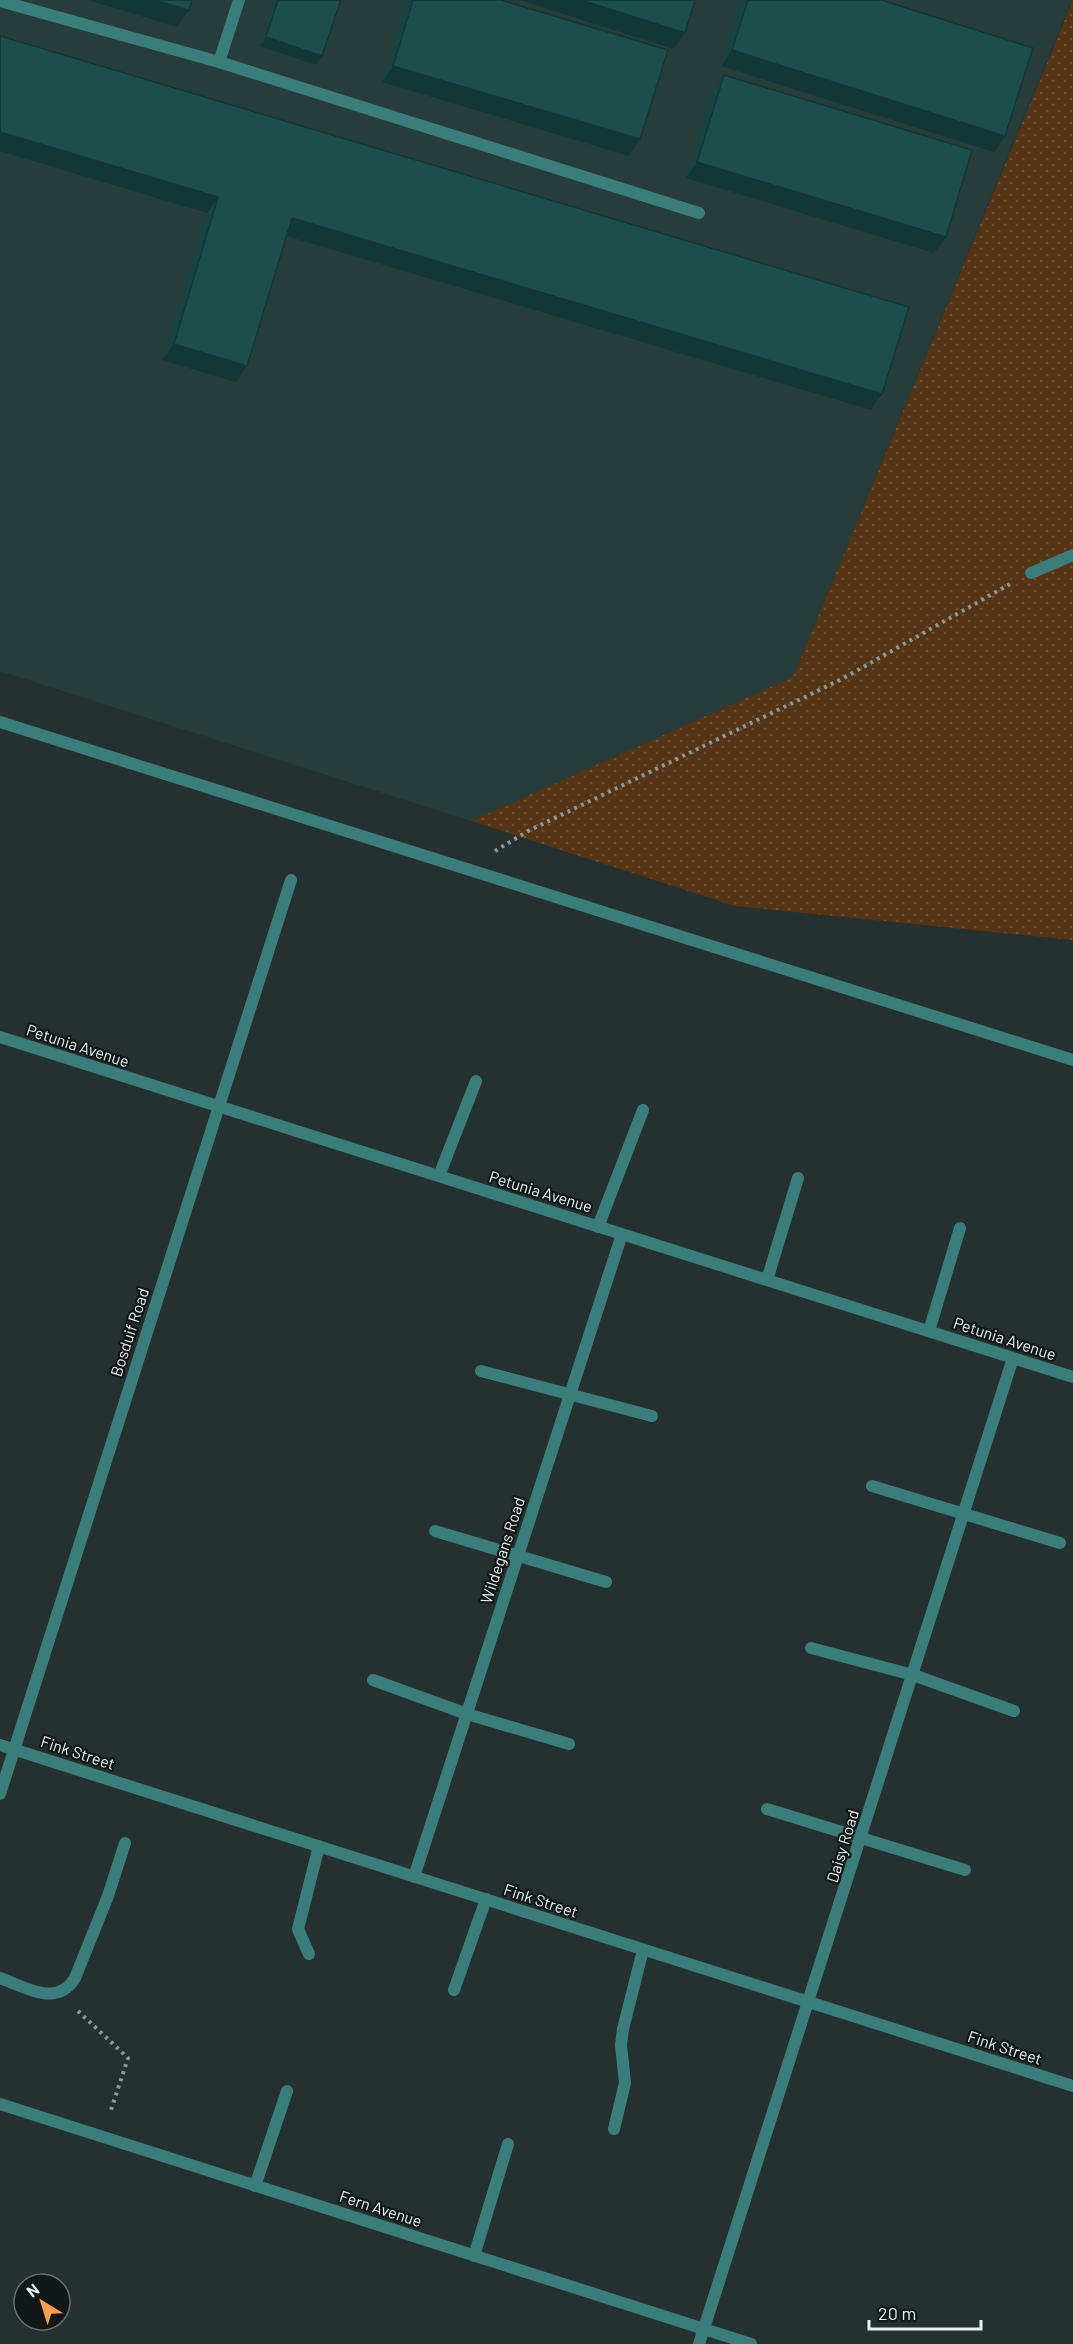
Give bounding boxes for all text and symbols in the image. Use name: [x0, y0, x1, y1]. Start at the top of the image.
street label: Petunia Avenue: [24, 1019, 132, 1071]
street label: Petunia Avenue: [487, 1166, 595, 1216]
street label: Bosduif Road: [106, 1285, 152, 1379]
street label: Petunia Avenue: [951, 1312, 1059, 1364]
street label: Wildegans Road: [476, 1494, 528, 1606]
street label: Fink Street: [39, 1731, 117, 1773]
street label: Daisy Road: [822, 1807, 862, 1885]
street label: Fink Street: [502, 1879, 580, 1921]
street label: Fink Street: [966, 2026, 1044, 2068]
street label: Fern Avenue: [337, 2186, 425, 2230]
north arrow: [12, 2272, 72, 2332]
text: N: [22, 2279, 42, 2301]
scale bar: [869, 2293, 982, 2331]
text: 20 m: [878, 2302, 916, 2324]

